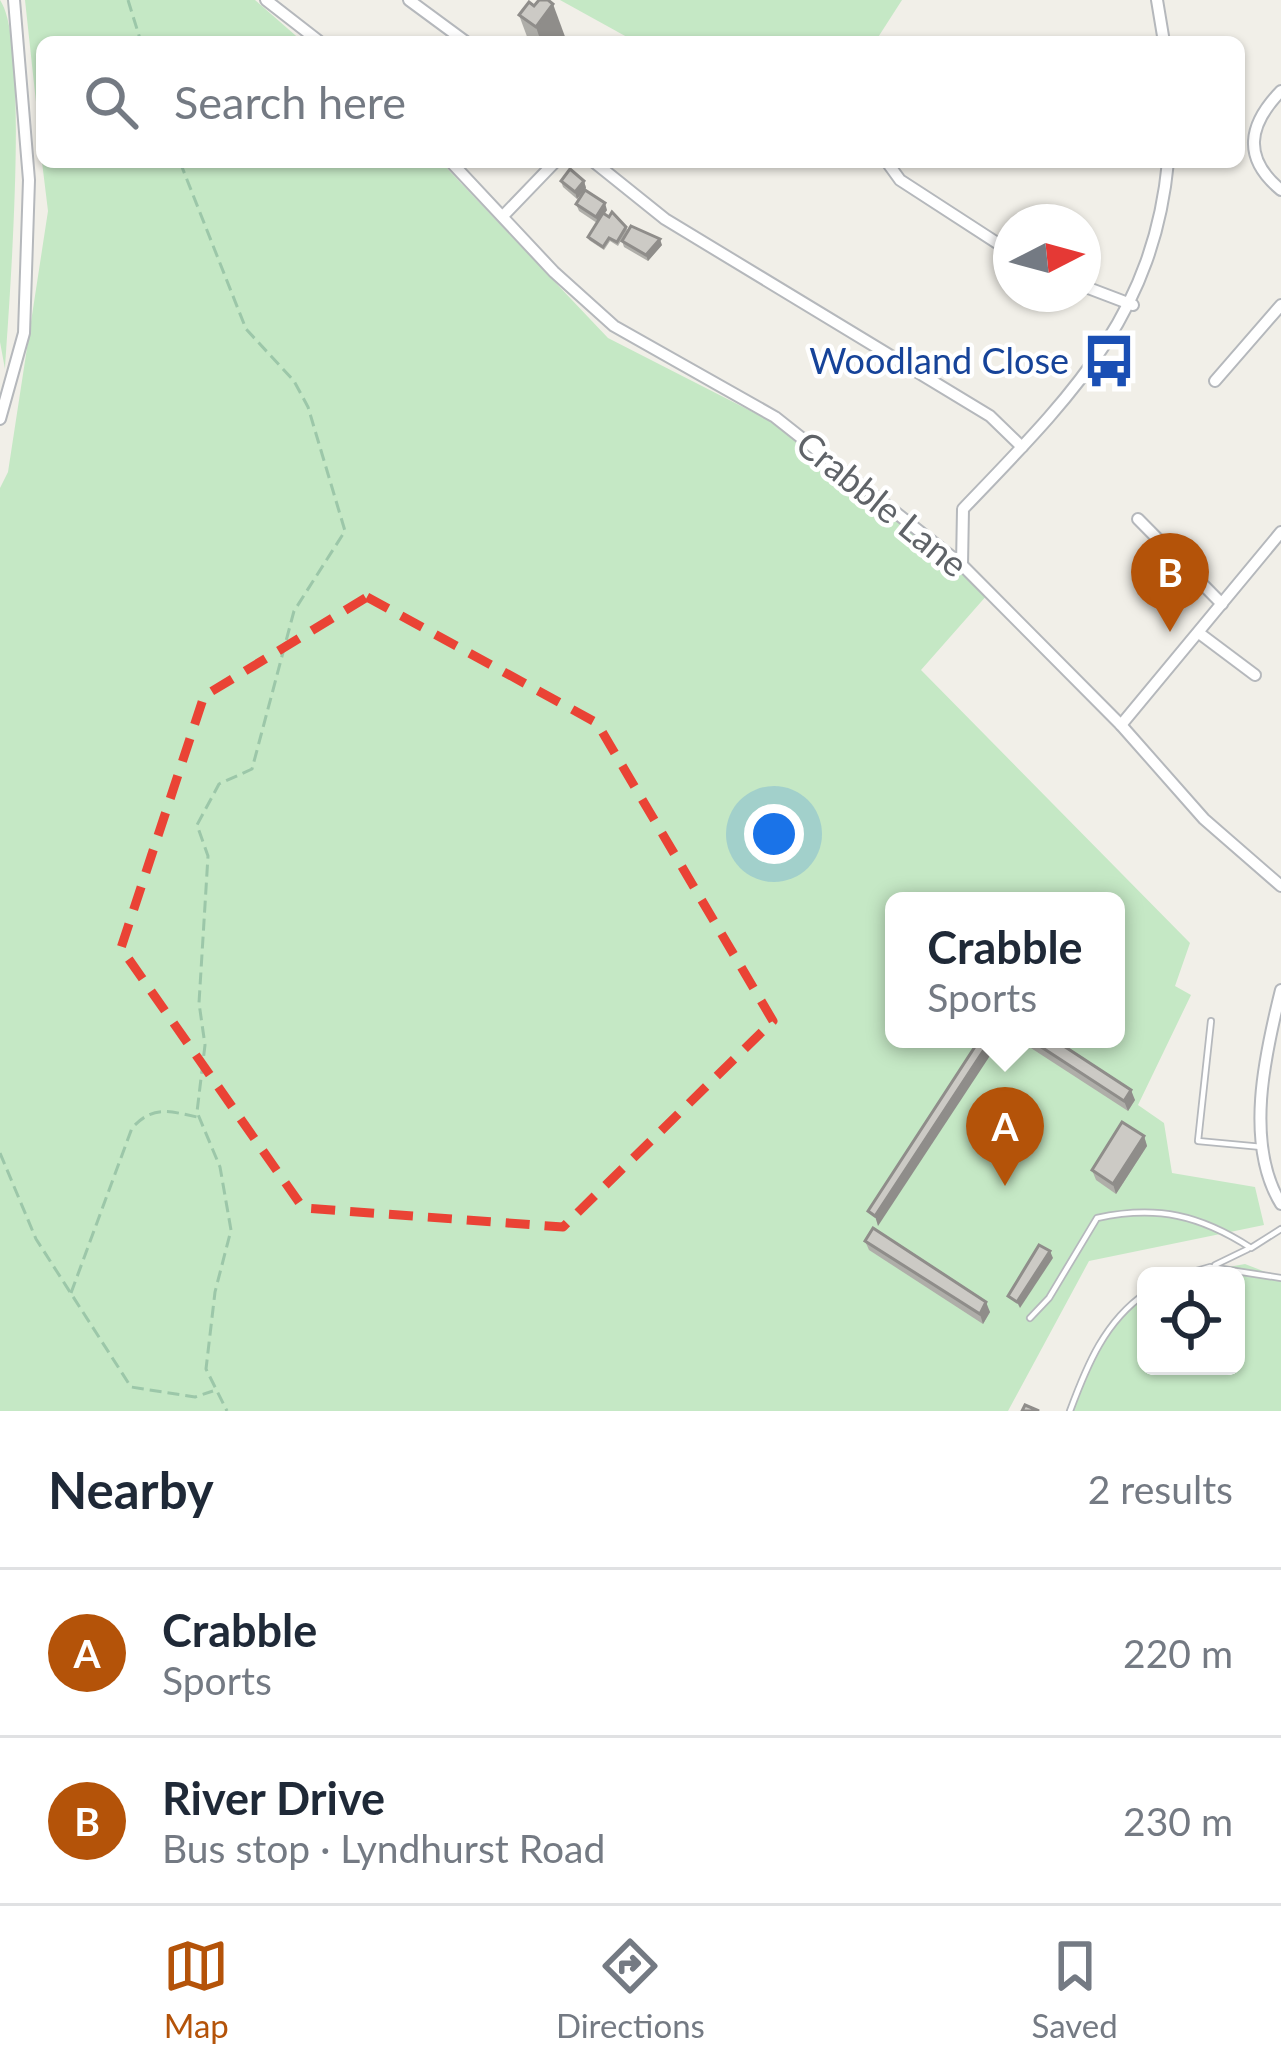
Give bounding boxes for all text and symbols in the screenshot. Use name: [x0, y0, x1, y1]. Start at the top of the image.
search box: [36, 36, 1245, 168]
icon: search: [78, 69, 144, 135]
text: Search here: [174, 75, 406, 129]
north arrow: [993, 204, 1101, 312]
bus stop icon: Woodland Close: [1080, 332, 1138, 390]
place label: Woodland Close: [809, 338, 1069, 382]
street label: Crabble Lane: [788, 421, 977, 586]
pin: B: [1131, 533, 1209, 632]
your location: [744, 804, 804, 864]
popup: [885, 892, 1125, 1048]
text: Crabble: [927, 920, 1083, 974]
text: Sports: [927, 974, 1037, 1020]
pin: A: [966, 1087, 1044, 1186]
map controls: [1137, 1267, 1245, 1375]
button: locate: [1137, 1267, 1245, 1375]
text: Nearby: [48, 1459, 214, 1520]
text: 2 results: [1088, 1466, 1233, 1512]
text: Crabble: [162, 1603, 317, 1657]
text: A: [73, 1630, 101, 1676]
text: 220 m: [1123, 1630, 1233, 1676]
text: Sports: [162, 1657, 272, 1703]
text: River Drive: [162, 1771, 385, 1825]
text: B: [74, 1798, 100, 1844]
text: 230 m: [1123, 1798, 1233, 1844]
text: Bus stop · Lyndhurst Road: [162, 1825, 605, 1871]
tab: Map: [163, 1933, 229, 2045]
tab: Directions: [556, 1933, 705, 2045]
tab: Saved: [1031, 1933, 1118, 2045]

